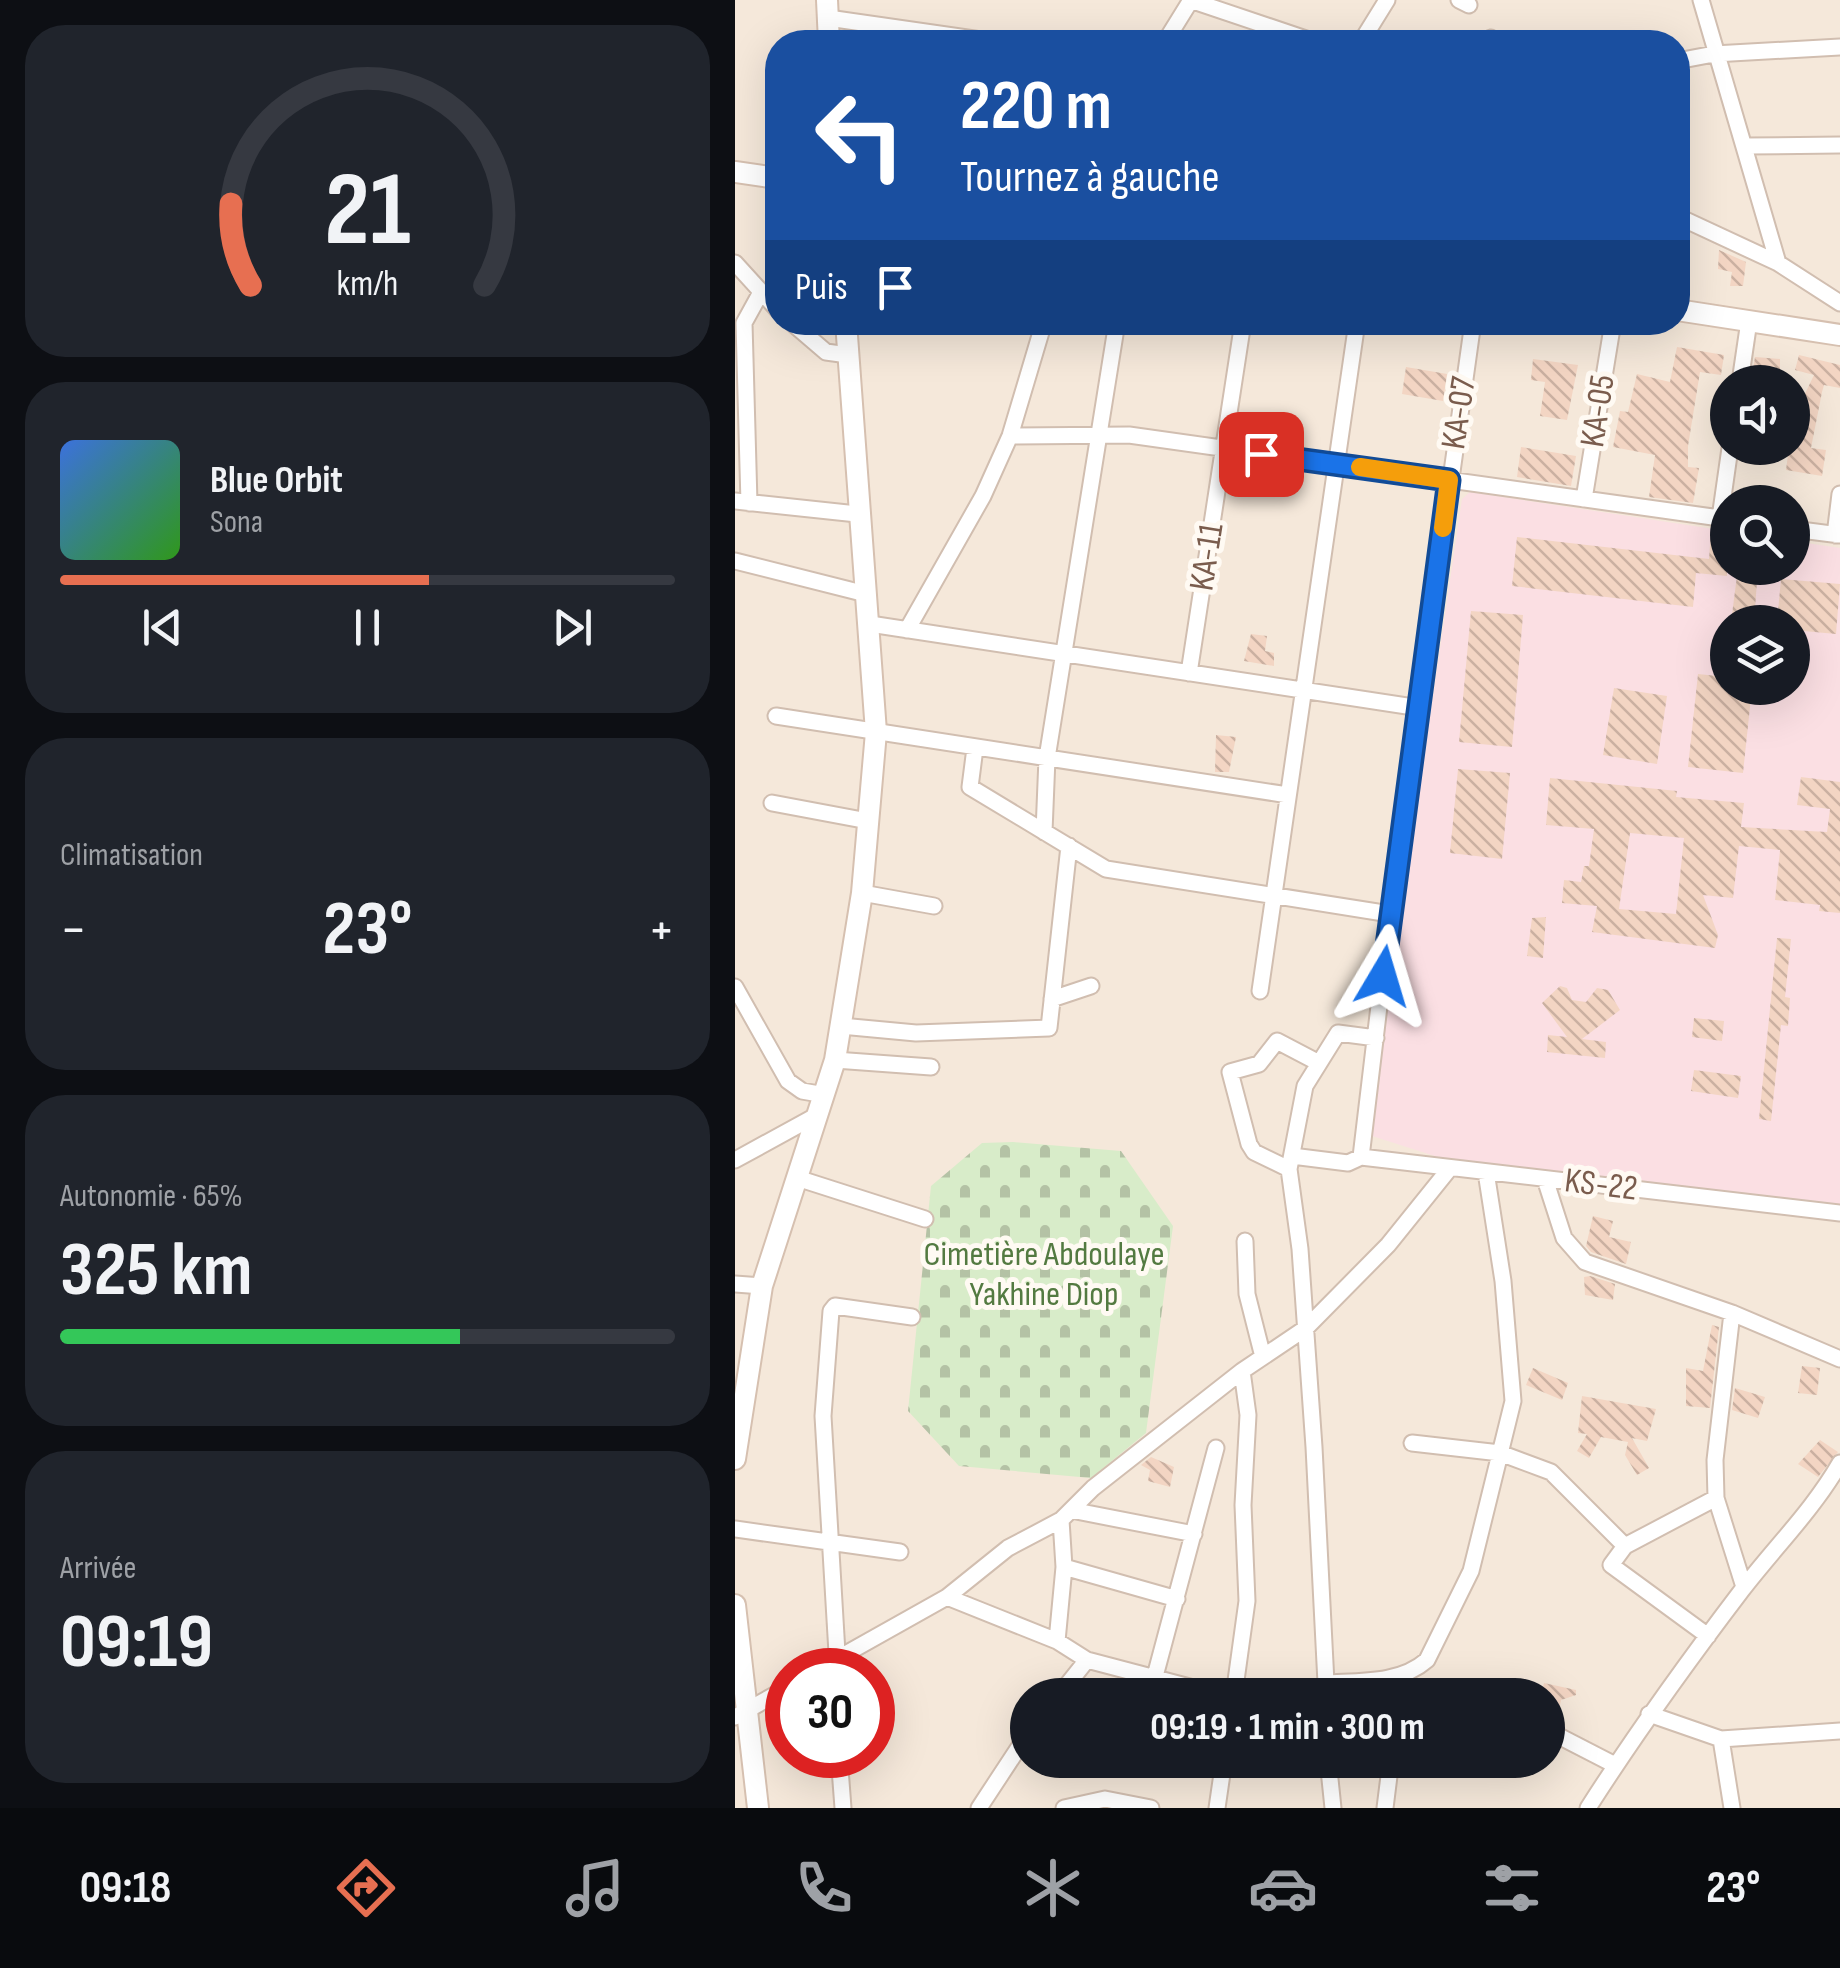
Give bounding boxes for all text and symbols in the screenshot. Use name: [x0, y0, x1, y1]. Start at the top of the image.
text: 220 m: [960, 65, 1112, 149]
icon: left: [795, 70, 925, 200]
text: 21: [324, 149, 411, 274]
text: Tournez à gauche: [960, 150, 1220, 205]
icon: arrive: [868, 260, 923, 315]
text: km/h: [337, 263, 398, 306]
text: Puis: [795, 265, 848, 310]
map controls: [1710, 365, 1810, 705]
button: sound: [1710, 365, 1810, 465]
street label: KA-05: [1571, 372, 1625, 450]
street label: KA-07: [1432, 374, 1486, 452]
pin: [1219, 412, 1304, 497]
icon: arrive: [1234, 427, 1289, 482]
text: Blue Orbit: [210, 458, 343, 503]
button: search: [1710, 485, 1810, 585]
text: Sona: [210, 503, 263, 542]
street label: KA-11: [1180, 520, 1234, 594]
icon: previous: [135, 600, 190, 655]
icon: pause: [340, 600, 395, 655]
icon: next: [545, 600, 600, 655]
button: layers: [1710, 605, 1810, 705]
text: Climatisation: [60, 836, 203, 875]
text: 23°: [322, 885, 413, 976]
text: −: [60, 897, 87, 964]
text: +: [648, 897, 675, 964]
position arrow: [1331, 924, 1435, 1028]
street label: KS-22: [1562, 1159, 1640, 1211]
text: Autonomie · 65%: [60, 1177, 243, 1216]
text: 325 km: [60, 1226, 253, 1317]
park label: Cimetière Abdoulaye Yakhine Diop: [923, 1233, 1165, 1316]
text: Arrivée: [60, 1549, 136, 1588]
text: 09:19: [60, 1598, 213, 1689]
speed limit sign: 30: [765, 1648, 895, 1778]
text: 09:19 · 1 min · 300 m: [1150, 1705, 1425, 1750]
icon: directions: [331, 1853, 401, 1923]
icon: music: [560, 1853, 630, 1923]
icon: phone: [789, 1853, 859, 1923]
icon: climate: [1018, 1853, 1088, 1923]
icon: car: [1248, 1853, 1318, 1923]
icon: filters: [1477, 1853, 1547, 1923]
text: 09:18: [80, 1861, 171, 1916]
text: 23°: [1706, 1861, 1760, 1916]

